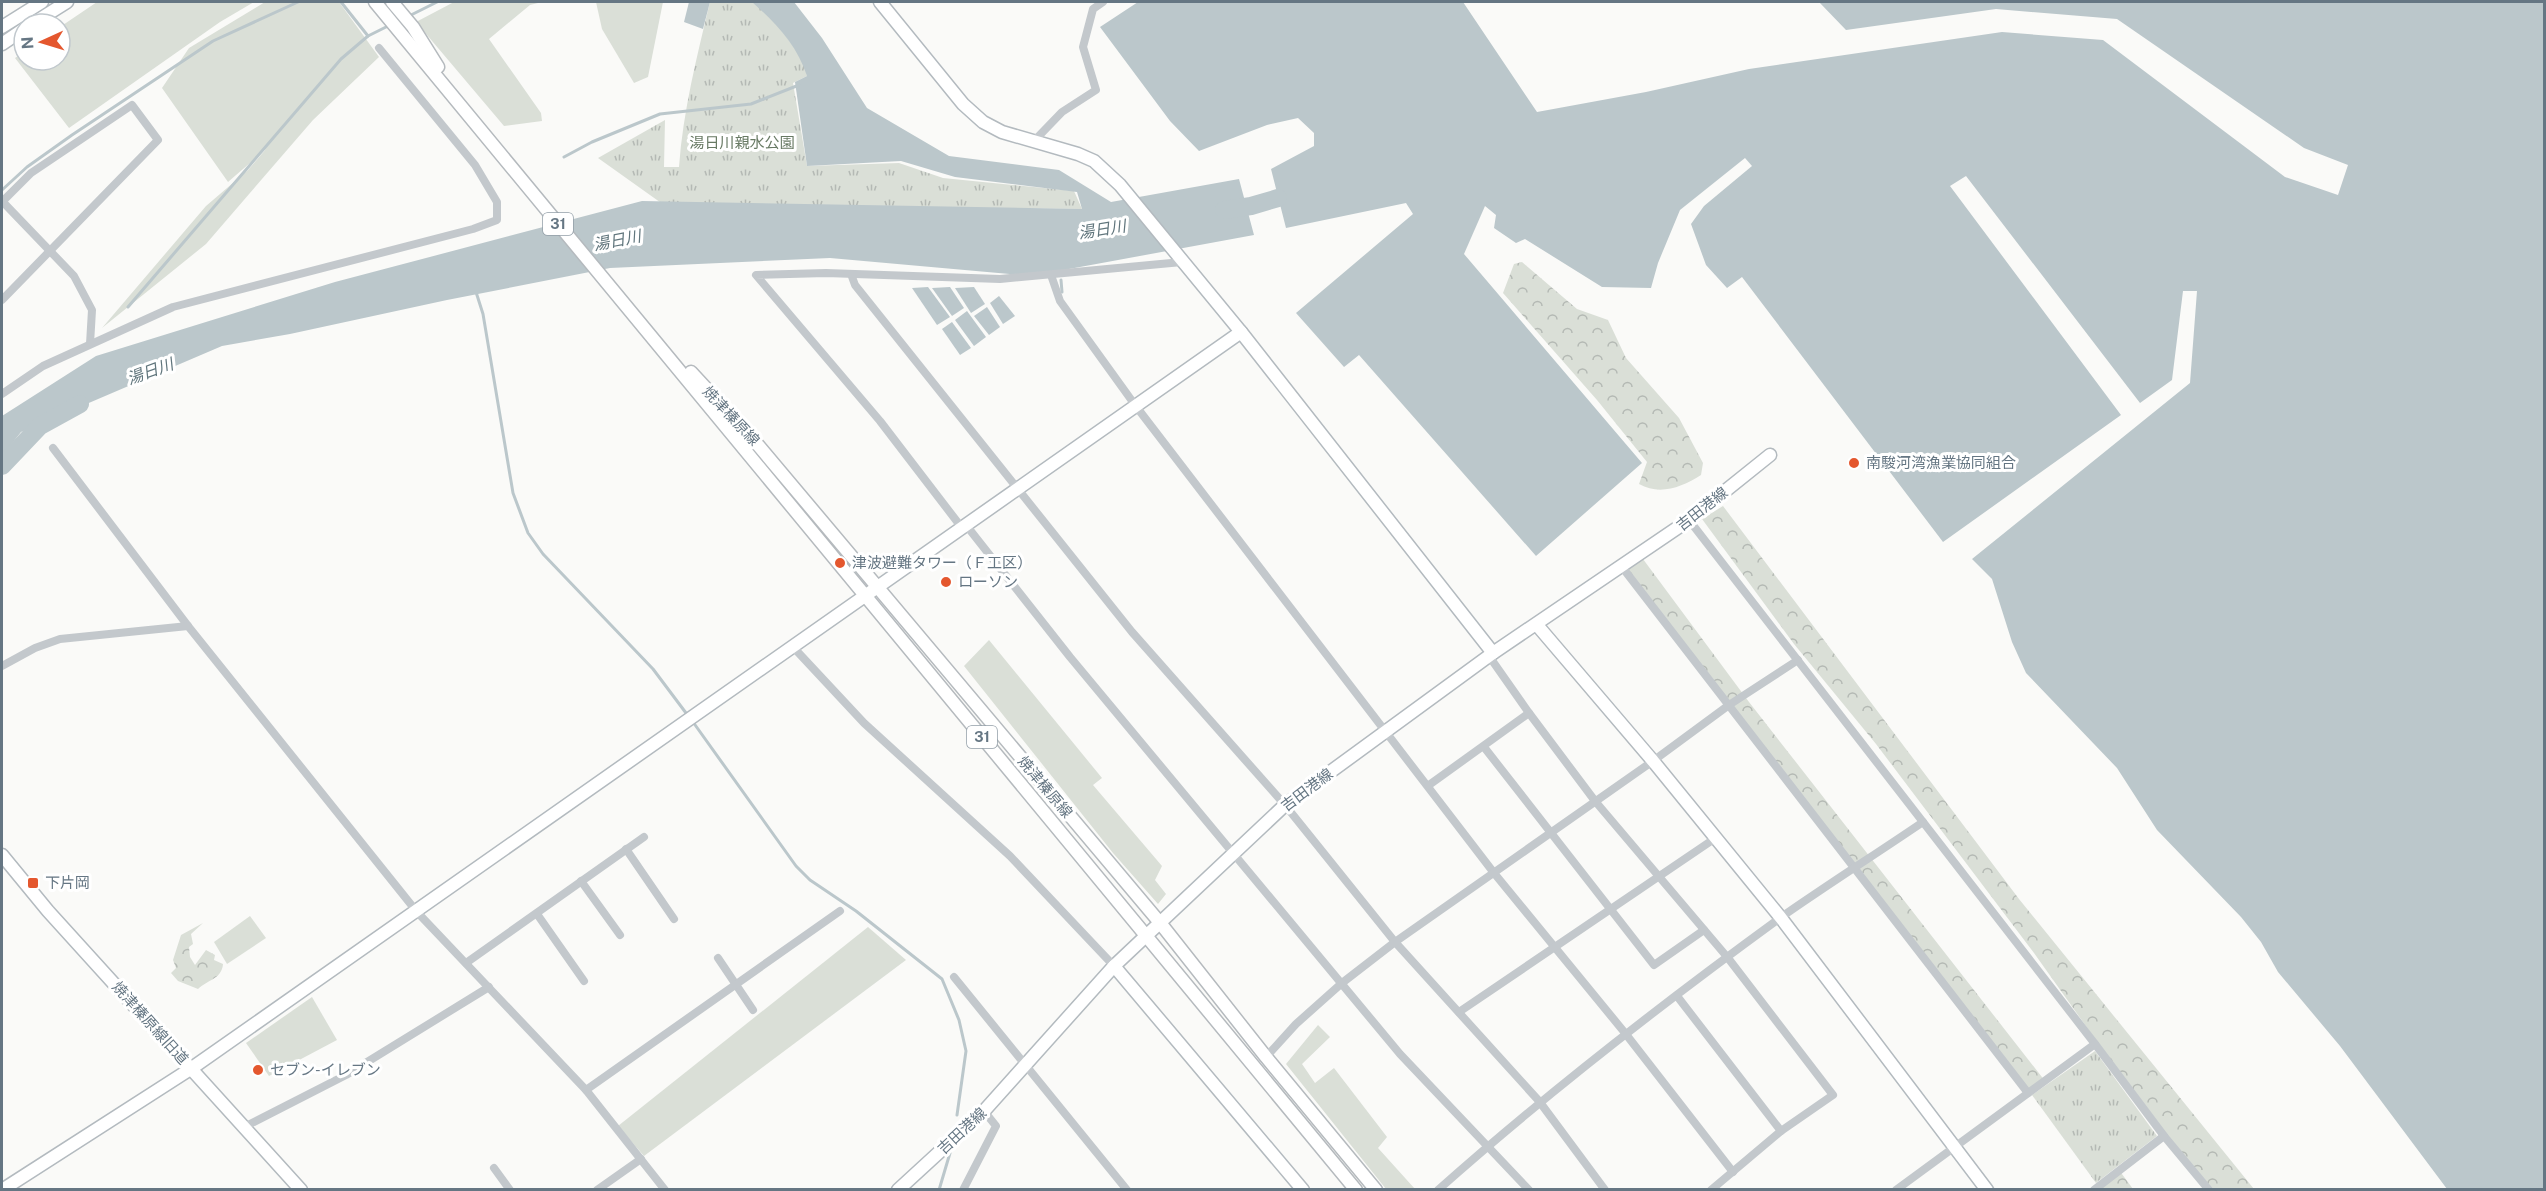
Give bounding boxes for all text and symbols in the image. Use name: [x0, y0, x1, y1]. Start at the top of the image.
north arrow: [12, 12, 72, 72]
text: N: [18, 36, 37, 50]
park label: 湯日川親水公園: [689, 134, 795, 151]
road number: 31: [543, 213, 573, 235]
water label: 湯日川: [1077, 216, 1129, 243]
water label: 湯日川: [592, 226, 644, 254]
water label: 湯日川: [124, 354, 178, 389]
street label: 焼津榛原線: [700, 382, 763, 449]
place label: 南駿河湾漁業協同組合: [1866, 454, 2016, 471]
marker: 南駿河湾漁業協同組合: [1847, 456, 1861, 470]
street label: 吉田港線: [1673, 483, 1731, 534]
place label: 津波避難タワー（Ｆ工区）: [852, 554, 1032, 571]
marker: 津波避難タワー（Ｆ工区）: [833, 556, 847, 570]
place label: ローソン: [958, 573, 1018, 590]
marker: ローソン: [939, 575, 953, 589]
road number: 31: [967, 726, 997, 748]
street label: 焼津榛原線: [1015, 752, 1076, 821]
street label: 吉田港線: [1278, 765, 1336, 814]
place label: 下片岡: [45, 874, 90, 891]
marker: 下片岡: [26, 876, 40, 890]
street label: 焼津榛原線旧道: [109, 978, 192, 1067]
place label: セブン-イレブン: [270, 1061, 381, 1078]
marker: セブン-イレブン: [251, 1063, 265, 1077]
street label: 吉田港線: [934, 1104, 989, 1157]

